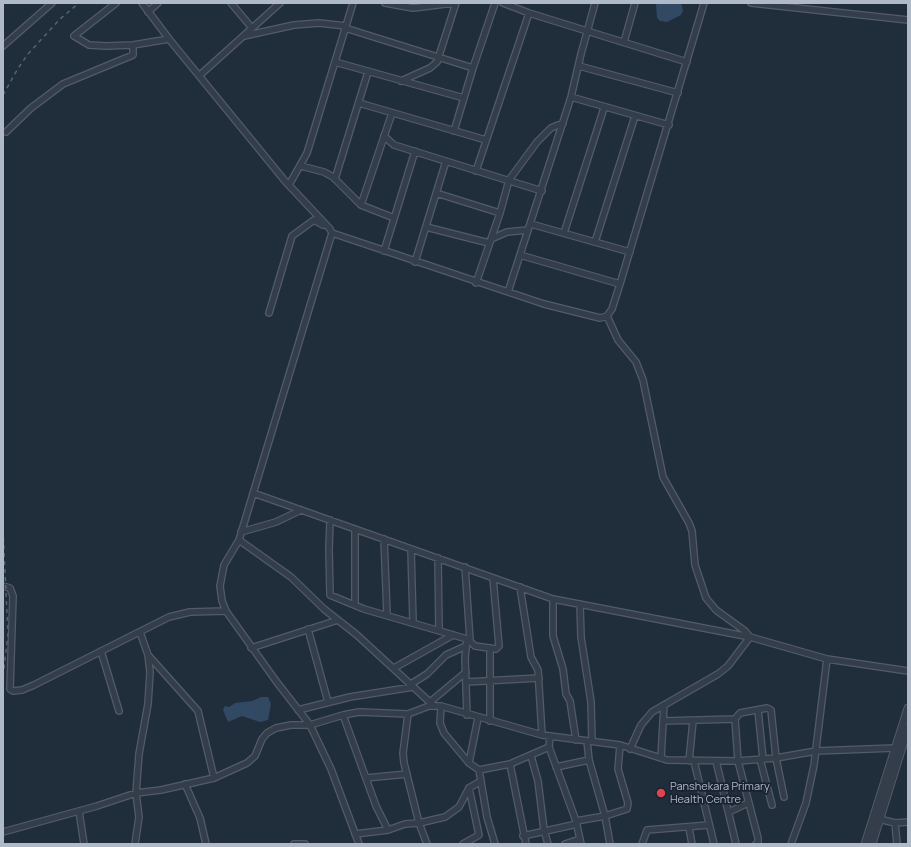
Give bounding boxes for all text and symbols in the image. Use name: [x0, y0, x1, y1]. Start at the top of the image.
place label: Panshekara Primary Health Centre: [670, 780, 770, 806]
marker: Panshekara Primary Health Centre: [655, 787, 667, 799]

